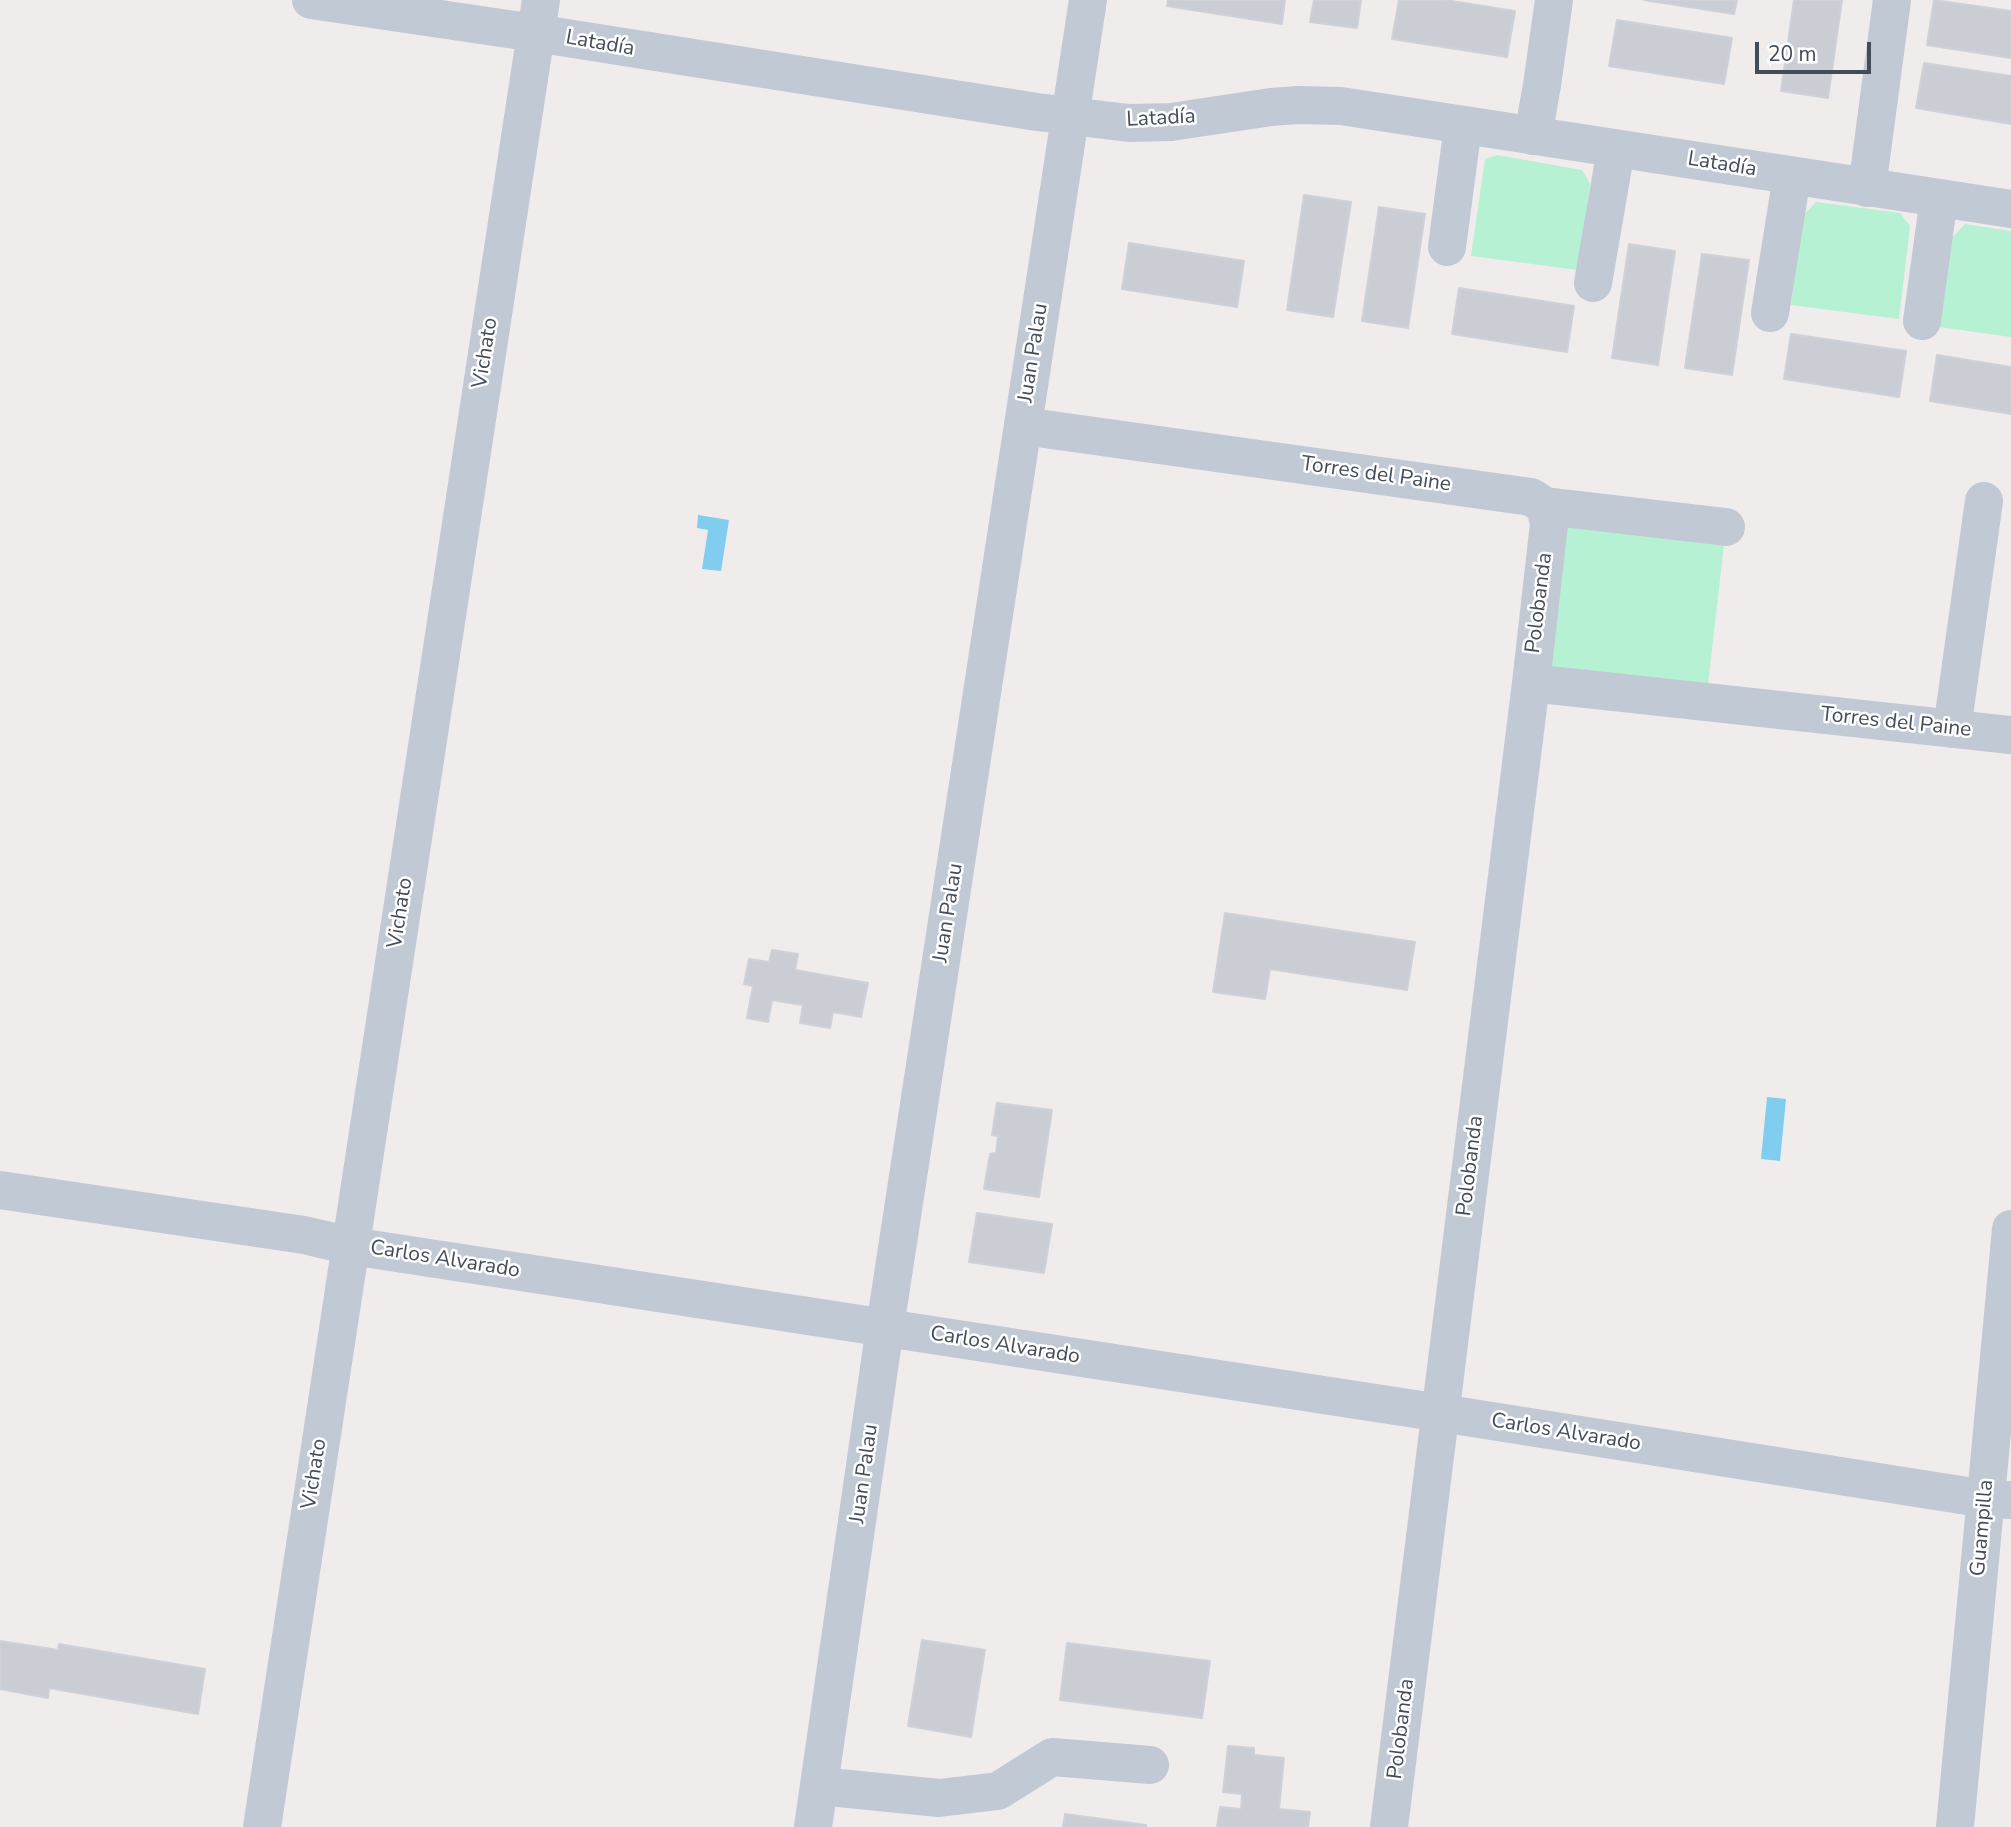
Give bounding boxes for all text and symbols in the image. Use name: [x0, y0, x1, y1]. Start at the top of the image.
street label: Latadía: [564, 26, 636, 62]
scale bar: [1759, 28, 1874, 72]
text: 20 m: [1768, 40, 1817, 68]
street label: Latadía: [1126, 105, 1196, 133]
street label: Latadía: [1686, 147, 1758, 183]
street label: Juan Palau: [1014, 302, 1054, 404]
street label: Vichato: [468, 316, 504, 390]
street label: Torres del Paine: [1299, 452, 1453, 498]
street label: Polobanda: [1521, 551, 1559, 655]
street label: Torres del Paine: [1819, 703, 1973, 743]
street label: Juan Palau: [929, 862, 969, 964]
street label: Vichato: [383, 876, 419, 950]
street label: Polobanda: [1452, 1114, 1490, 1218]
street label: Carlos Alvarado: [368, 1236, 522, 1284]
street label: Carlos Alvarado: [928, 1322, 1082, 1370]
street label: Carlos Alvarado: [1489, 1409, 1643, 1457]
street label: Juan Palau: [846, 1423, 884, 1525]
street label: Vichato: [297, 1437, 333, 1511]
street label: Guampilla: [1966, 1479, 2000, 1577]
street label: Polobanda: [1383, 1677, 1421, 1781]

